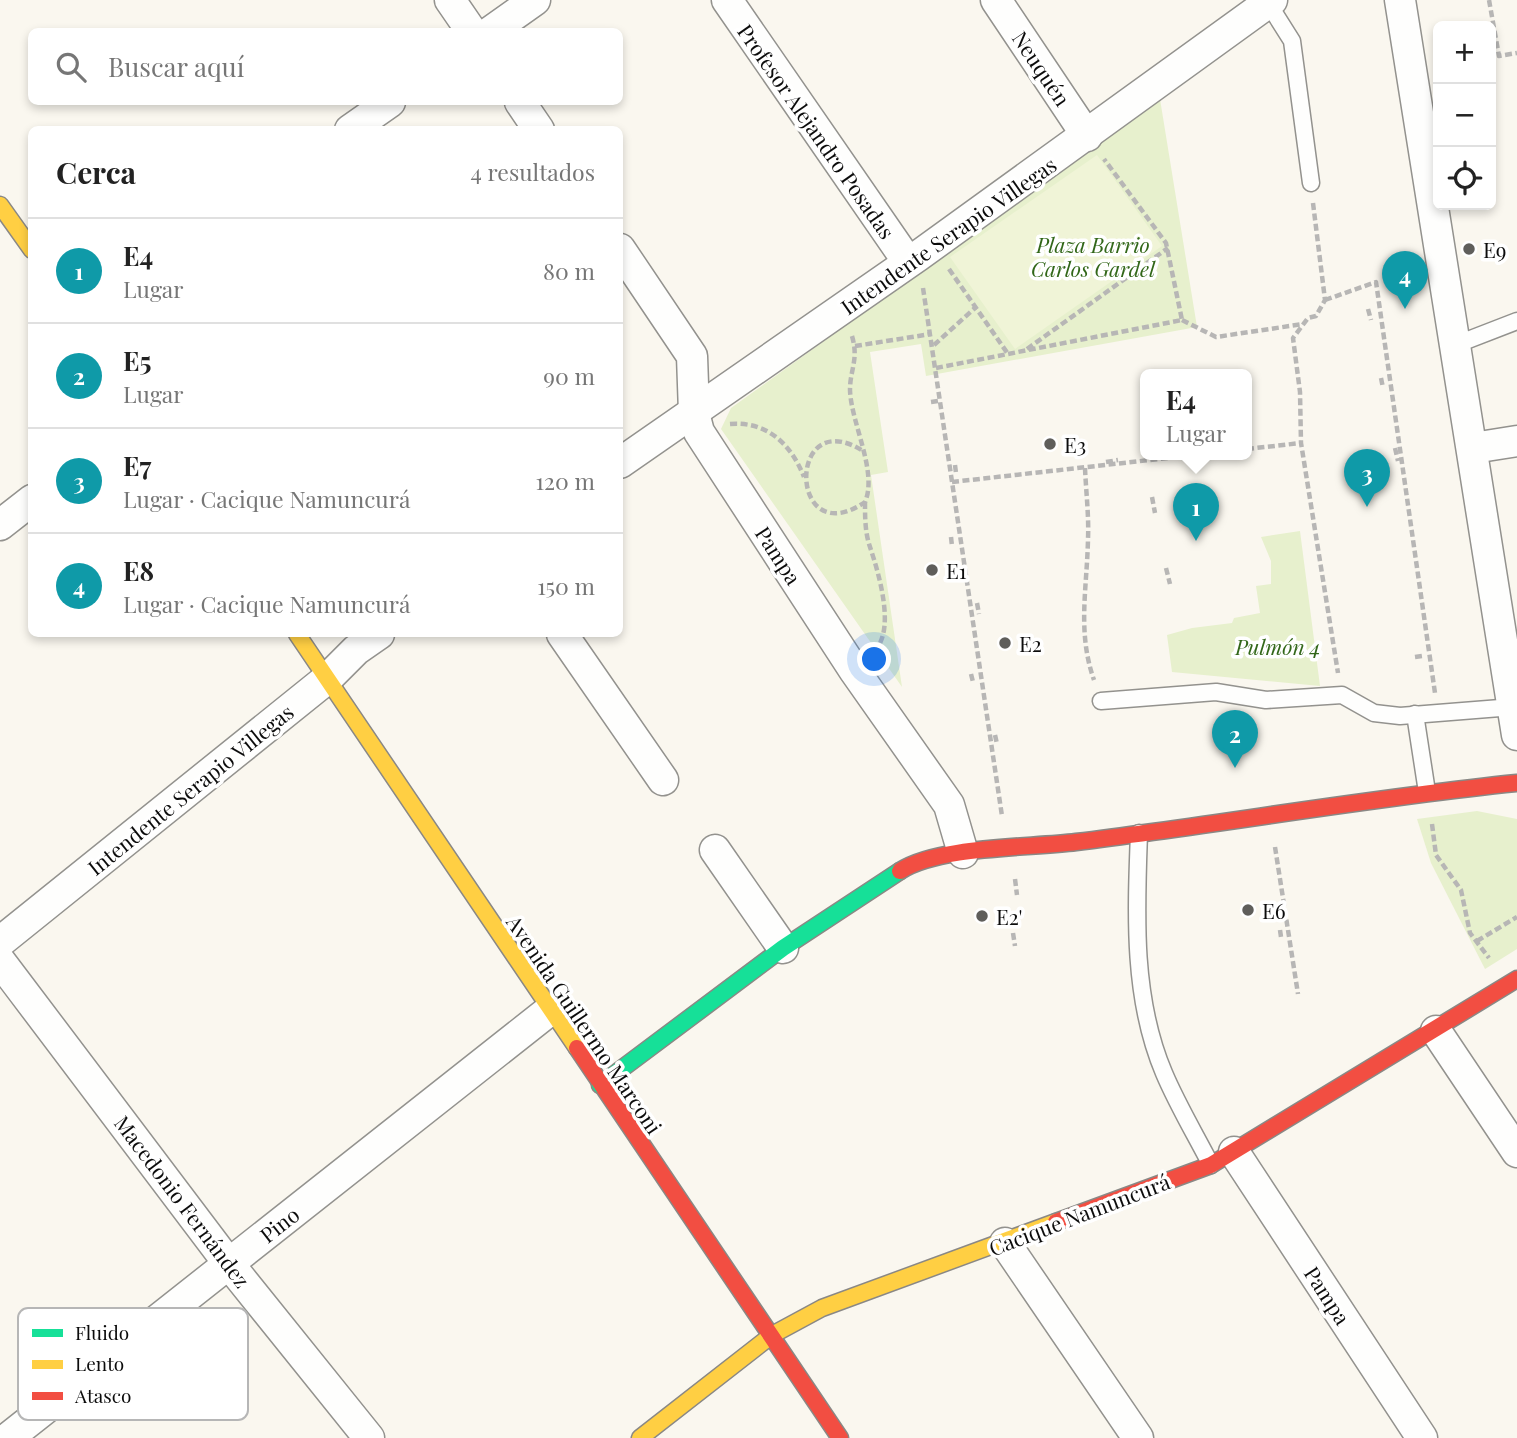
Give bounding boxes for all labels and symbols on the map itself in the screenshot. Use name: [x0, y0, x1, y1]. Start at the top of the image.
street label: Profesor Alejandro Posadas: [732, 18, 902, 244]
street label: Neuquén: [1007, 25, 1077, 111]
street label: Intendente Serapio Villegas: [835, 150, 1061, 320]
park label: Plaza Barrio Carlos Gardel: [1031, 230, 1156, 282]
place label: E9: [1483, 235, 1506, 263]
marker: E9: [1461, 241, 1477, 257]
pin: 4: [1382, 251, 1428, 309]
place label: E3: [1064, 430, 1086, 458]
marker: E3: [1042, 436, 1058, 452]
pin: 3: [1344, 449, 1390, 507]
pin: 1: [1173, 483, 1219, 541]
street label: Pampa: [750, 521, 808, 590]
place label: E1: [946, 556, 967, 584]
marker: E1: [924, 562, 940, 578]
place label: E2: [1019, 629, 1042, 657]
park label: Pulmón 4: [1234, 632, 1321, 660]
marker: E2: [997, 635, 1013, 651]
your location: [857, 642, 891, 676]
street label: Intendente Serapio Villegas: [81, 697, 299, 881]
pin: 2: [1212, 710, 1258, 768]
place label: E6: [1262, 896, 1286, 924]
place label: E2': [996, 902, 1023, 930]
marker: E6: [1240, 902, 1256, 918]
street label: Avenida Guillermo Marconi: [501, 908, 669, 1139]
marker: E2': [974, 908, 990, 924]
street label: Macedonio Fernández: [109, 1109, 257, 1293]
street label: Cacique Namuncurá: [985, 1166, 1174, 1261]
street label: Pino: [254, 1200, 304, 1248]
street label: Pampa: [1299, 1261, 1357, 1330]
legend: [18, 1308, 248, 1420]
text: Fluido: [75, 1319, 129, 1345]
text: Lento: [75, 1350, 124, 1376]
text: Atasco: [74, 1382, 131, 1408]

